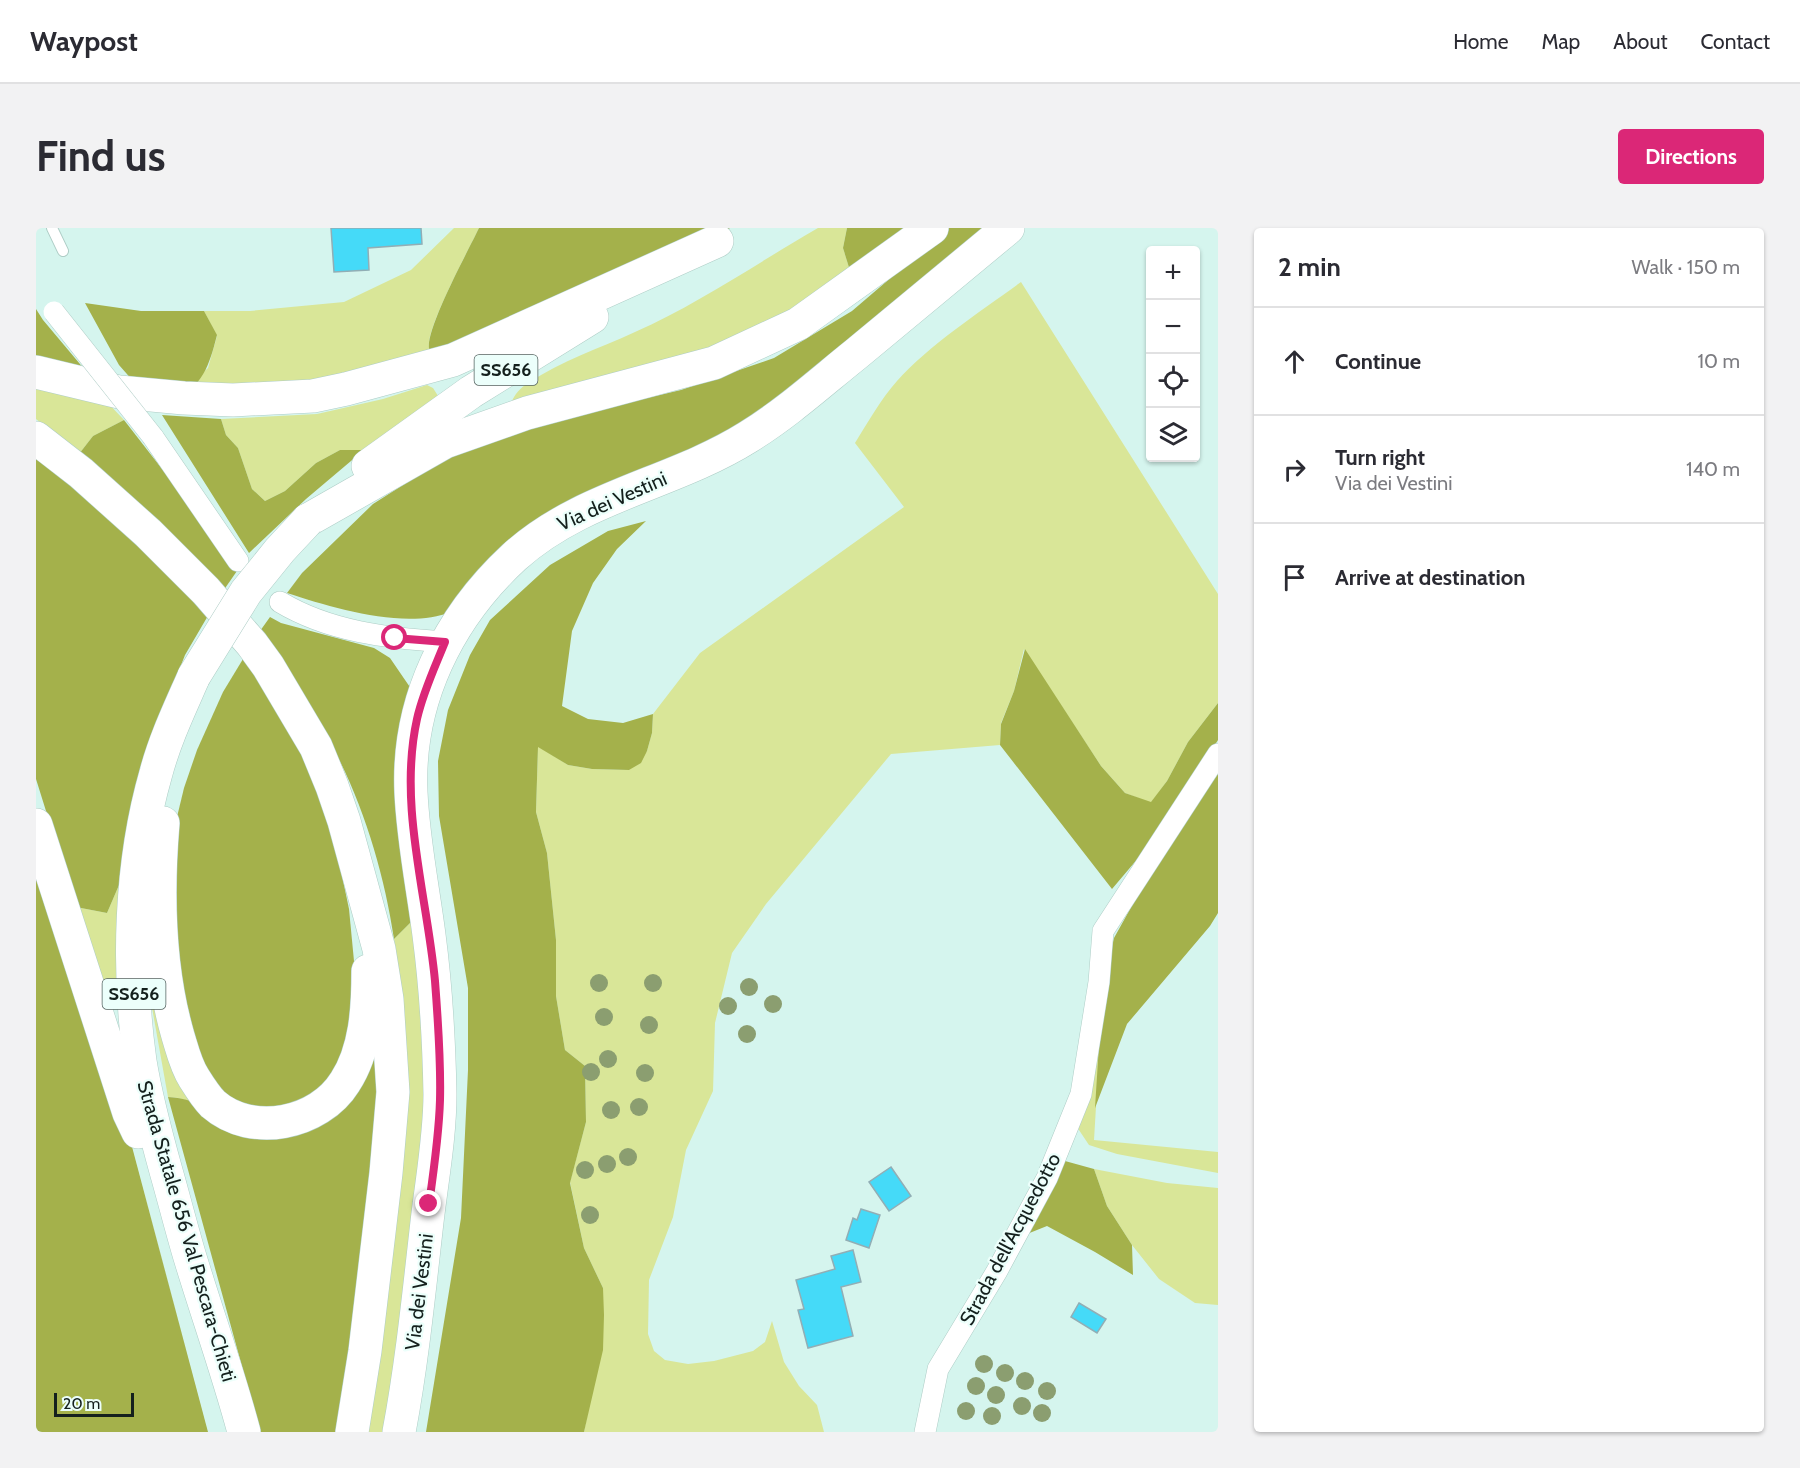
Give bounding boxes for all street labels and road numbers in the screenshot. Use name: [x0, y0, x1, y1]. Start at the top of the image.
road number: SS656: [474, 355, 538, 385]
street label: Via dei Vestini: [553, 466, 671, 536]
road number: SS656: [102, 979, 166, 1009]
street label: Strada Statale 656 Val Pescara-Chieti: [132, 1078, 242, 1384]
street label: Strada dell'Acquedotto: [954, 1149, 1066, 1329]
street label: Via dei Vestini: [400, 1232, 438, 1352]

